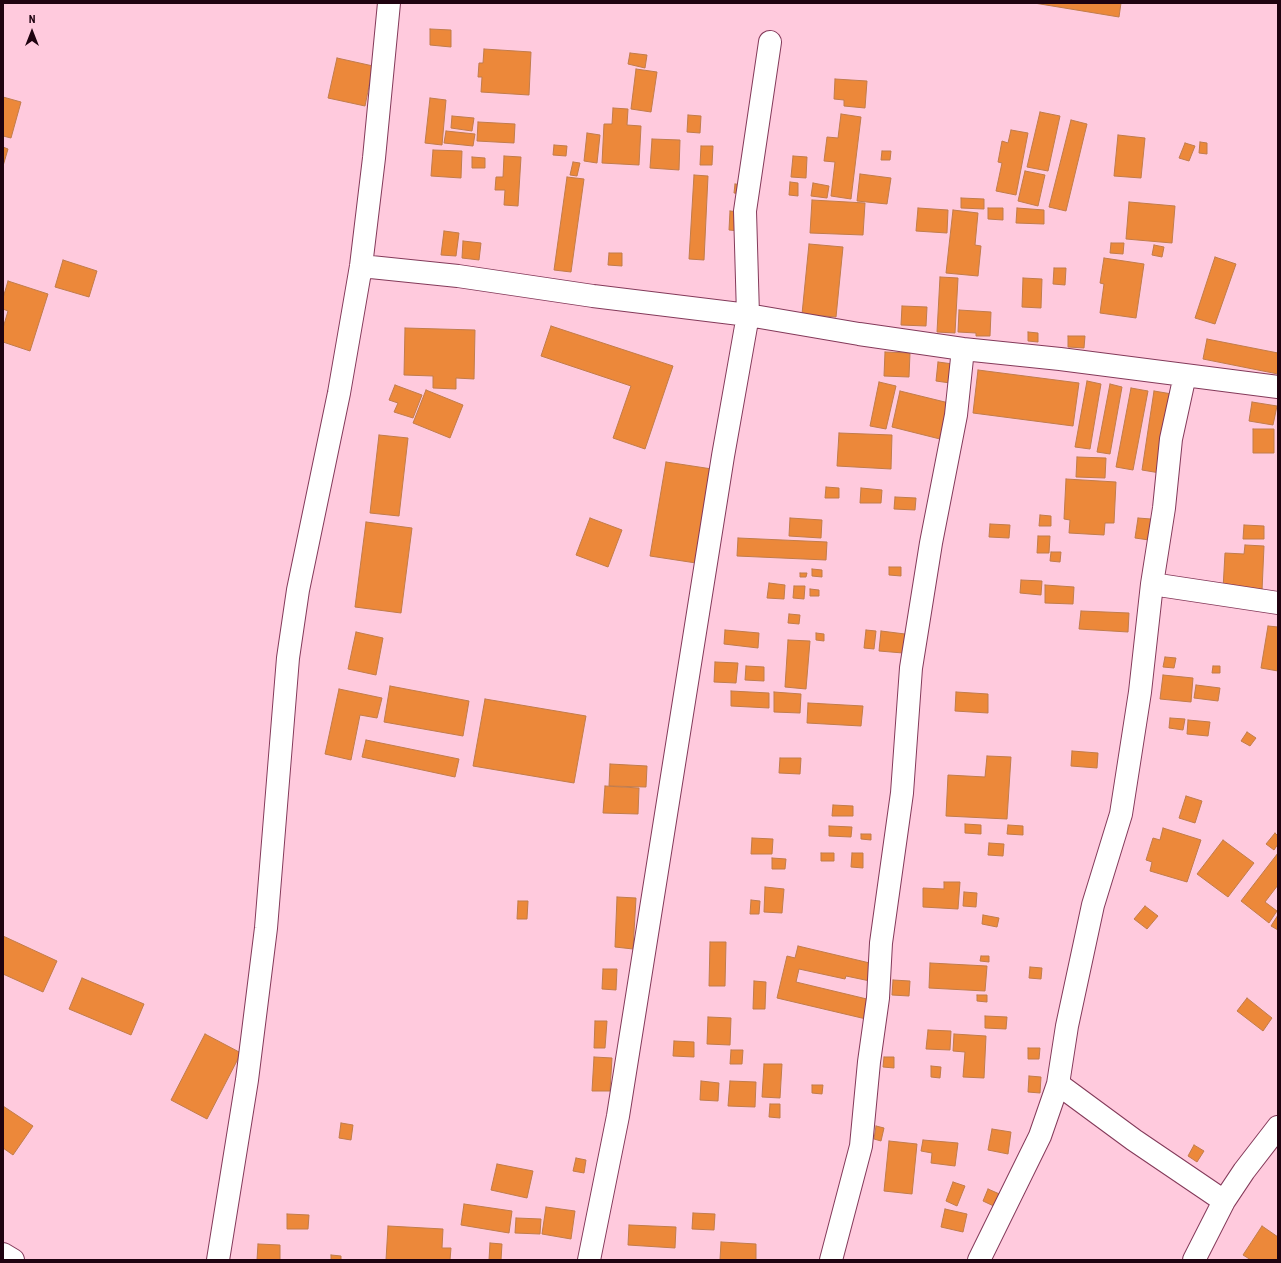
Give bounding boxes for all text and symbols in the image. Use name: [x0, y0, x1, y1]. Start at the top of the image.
north arrow: [12, 12, 52, 52]
text: N: [29, 13, 35, 26]

